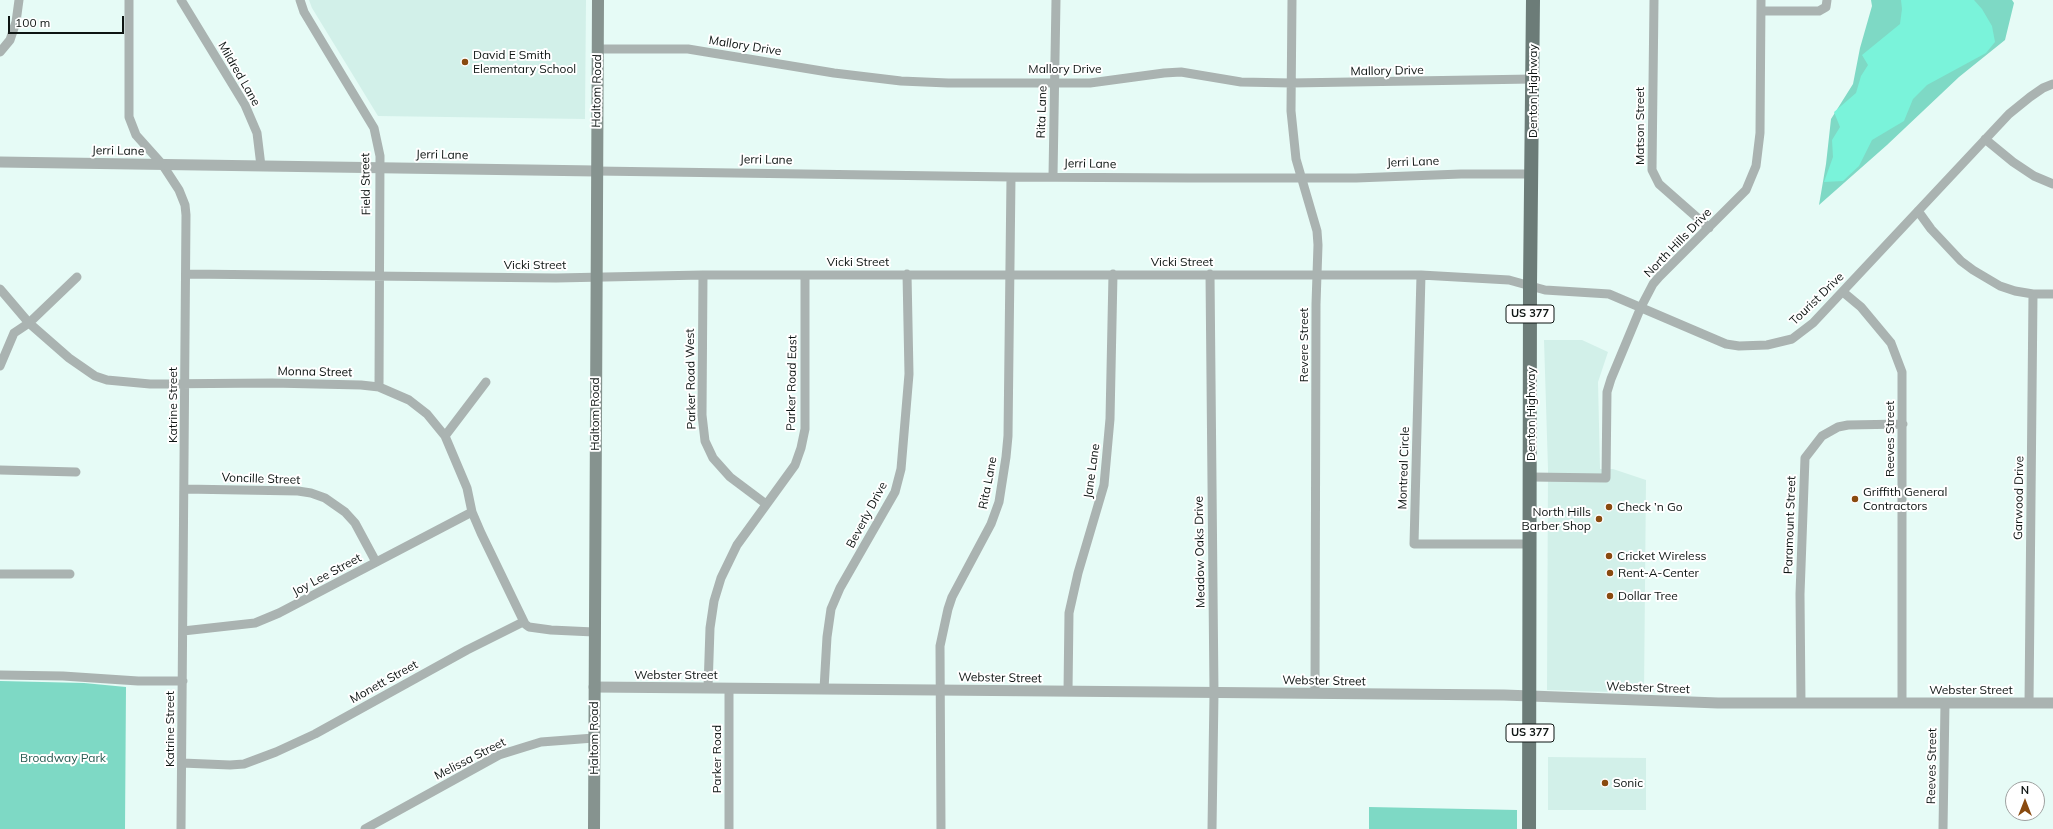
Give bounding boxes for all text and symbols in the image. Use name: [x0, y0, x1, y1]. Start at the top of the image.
scale bar: [10, 8, 126, 34]
text: 100 m: [15, 15, 50, 30]
street label: Mallory Drive: [708, 33, 782, 59]
street label: Mildred Lane: [215, 39, 263, 109]
street label: Denton Highway: [1526, 44, 1540, 138]
place label: David E Smith Elementary School: [473, 48, 576, 76]
street label: Haltom Road: [589, 54, 605, 128]
marker: David E Smith Elementary School: [460, 57, 470, 67]
street label: Mallory Drive: [1028, 62, 1102, 76]
street label: Mallory Drive: [1350, 63, 1424, 79]
street label: Rita Lane: [1034, 85, 1050, 139]
street label: Matson Street: [1633, 87, 1647, 165]
street label: Jerri Lane: [92, 143, 144, 159]
street label: Jerri Lane: [416, 147, 468, 163]
street label: Jerri Lane: [740, 152, 792, 168]
street label: Field Street: [358, 153, 374, 215]
street label: Jerri Lane: [1387, 154, 1439, 170]
street label: Jerri Lane: [1064, 156, 1116, 172]
street label: North Hills Drive: [1641, 205, 1715, 281]
street label: Vicki Street: [827, 255, 889, 269]
street label: Vicki Street: [1151, 255, 1213, 269]
street label: Vicki Street: [504, 258, 566, 272]
street label: Tourist Drive: [1787, 270, 1847, 328]
road number: US 377: [1506, 305, 1554, 323]
street label: Revere Street: [1297, 308, 1311, 382]
street label: Parker Road West: [683, 328, 699, 430]
street label: Parker Road East: [784, 335, 800, 431]
street label: Monna Street: [278, 364, 352, 380]
street label: Katrine Street: [166, 367, 180, 443]
street label: Denton Highway: [1524, 367, 1538, 461]
street label: Haltom Road: [588, 377, 602, 451]
street label: Reeves Street: [1883, 401, 1897, 477]
street label: Montreal Circle: [1395, 426, 1413, 510]
street label: Jane Lane: [1081, 443, 1103, 499]
street label: Rita Lane: [976, 456, 1000, 510]
street label: Garwood Drive: [2011, 456, 2027, 540]
street label: Voncille Street: [221, 470, 301, 488]
street label: Paramount Street: [1781, 476, 1799, 574]
street label: Beverly Drive: [843, 479, 891, 551]
place label: Griffith General Contractors: [1863, 485, 1947, 513]
marker: Griffith General Contractors: [1850, 494, 1860, 504]
street label: Meadow Oaks Drive: [1192, 496, 1208, 608]
place label: Check ’n Go: [1617, 500, 1683, 514]
marker: Check ’n Go: [1604, 502, 1614, 512]
place label: North Hills Barber Shop: [1522, 505, 1591, 533]
marker: North Hills Barber Shop: [1594, 514, 1604, 524]
place label: Cricket Wireless: [1617, 549, 1707, 563]
street label: Joy Lee Street: [290, 551, 364, 599]
marker: Cricket Wireless: [1604, 551, 1614, 561]
place label: Rent-A-Center: [1618, 566, 1699, 580]
marker: Rent-A-Center: [1605, 568, 1615, 578]
place label: Dollar Tree: [1618, 589, 1678, 603]
marker: Dollar Tree: [1605, 591, 1615, 601]
street label: Monett Street: [348, 657, 420, 707]
street label: Webster Street: [634, 668, 718, 682]
street label: Webster Street: [958, 670, 1042, 686]
street label: Webster Street: [1282, 673, 1366, 689]
street label: Webster Street: [1606, 679, 1690, 697]
street label: Webster Street: [1929, 683, 2013, 697]
street label: Katrine Street: [163, 691, 177, 767]
street label: Haltom Road: [587, 701, 601, 775]
road number: US 377: [1506, 724, 1554, 742]
street label: Parker Road: [710, 725, 724, 793]
street label: Reeves Street: [1924, 728, 1940, 804]
street label: Melissa Street: [432, 735, 508, 783]
park label: Broadway Park: [20, 751, 106, 765]
place label: Sonic: [1613, 776, 1643, 790]
marker: Sonic: [1600, 778, 1610, 788]
north arrow: [2005, 781, 2045, 821]
text: N: [2021, 783, 2029, 797]

